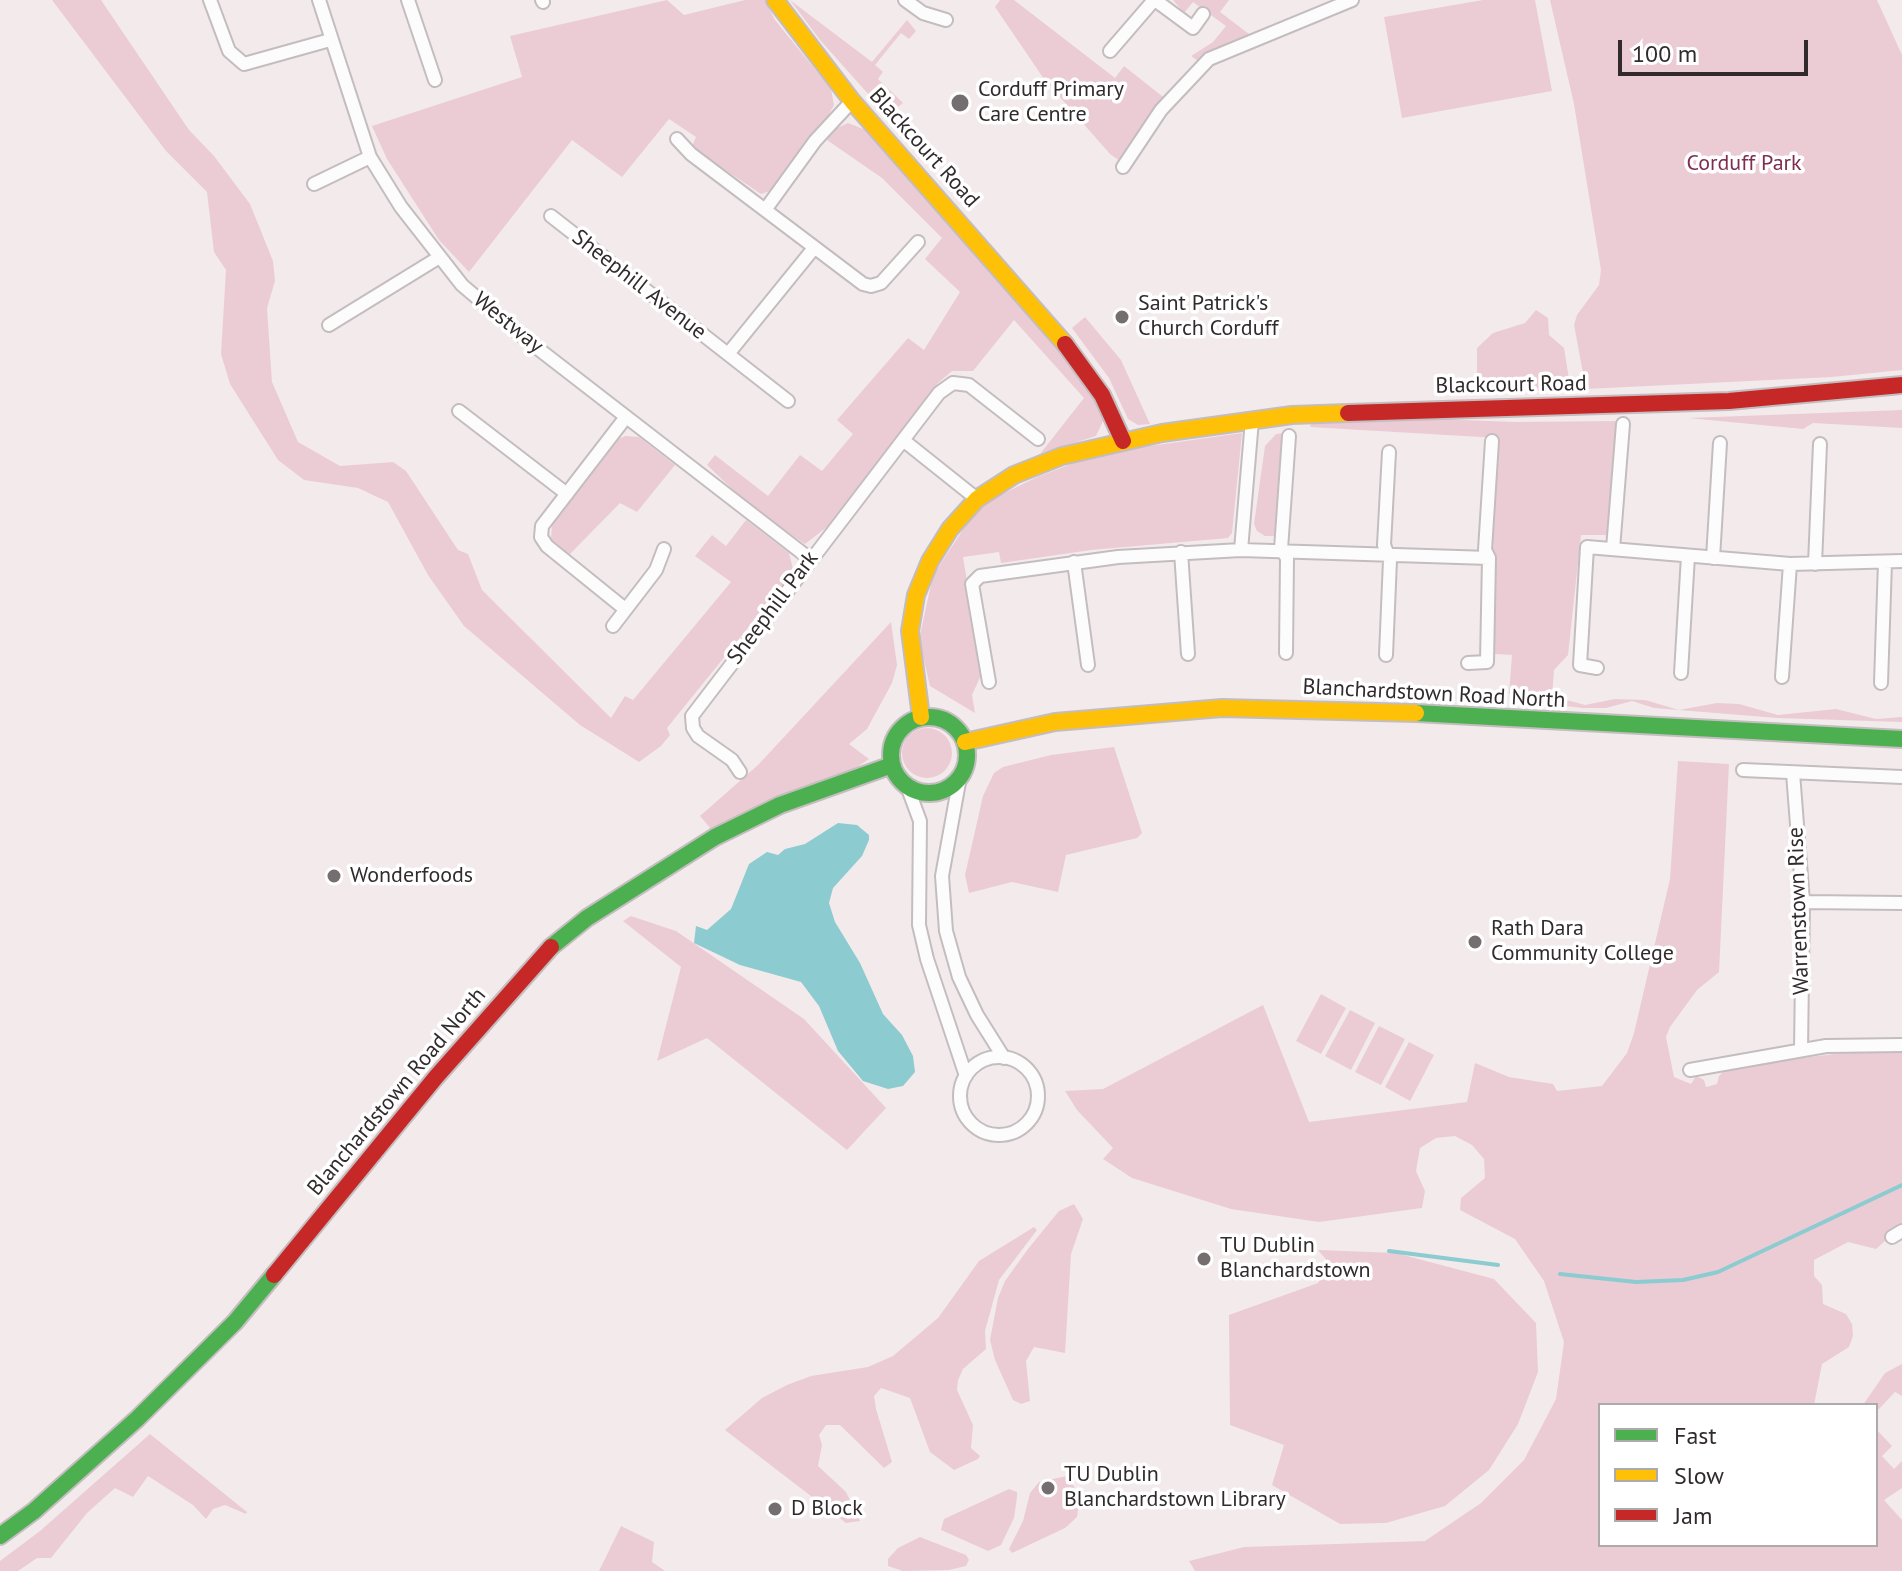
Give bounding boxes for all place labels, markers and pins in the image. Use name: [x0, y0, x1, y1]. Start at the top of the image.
place label: Corduff Primary Care Centre: [978, 77, 1124, 128]
marker: Corduff Primary Care Centre: [949, 92, 971, 114]
place label: Saint Patrick's Church Corduff: [1138, 291, 1279, 342]
marker: Saint Patrick's Church Corduff: [1113, 308, 1131, 326]
place label: Wonderfoods: [350, 863, 473, 889]
marker: Wonderfoods: [325, 867, 343, 885]
place label: Rath Dara Community College: [1491, 916, 1674, 968]
marker: Rath Dara Community College: [1466, 933, 1484, 951]
place label: TU Dublin Blanchardstown: [1220, 1233, 1371, 1284]
marker: TU Dublin Blanchardstown: [1195, 1250, 1213, 1268]
place label: TU Dublin Blanchardstown Library: [1064, 1462, 1286, 1514]
marker: TU Dublin Blanchardstown Library: [1039, 1479, 1057, 1497]
place label: D Block: [791, 1496, 863, 1522]
marker: D Block: [766, 1500, 784, 1518]

